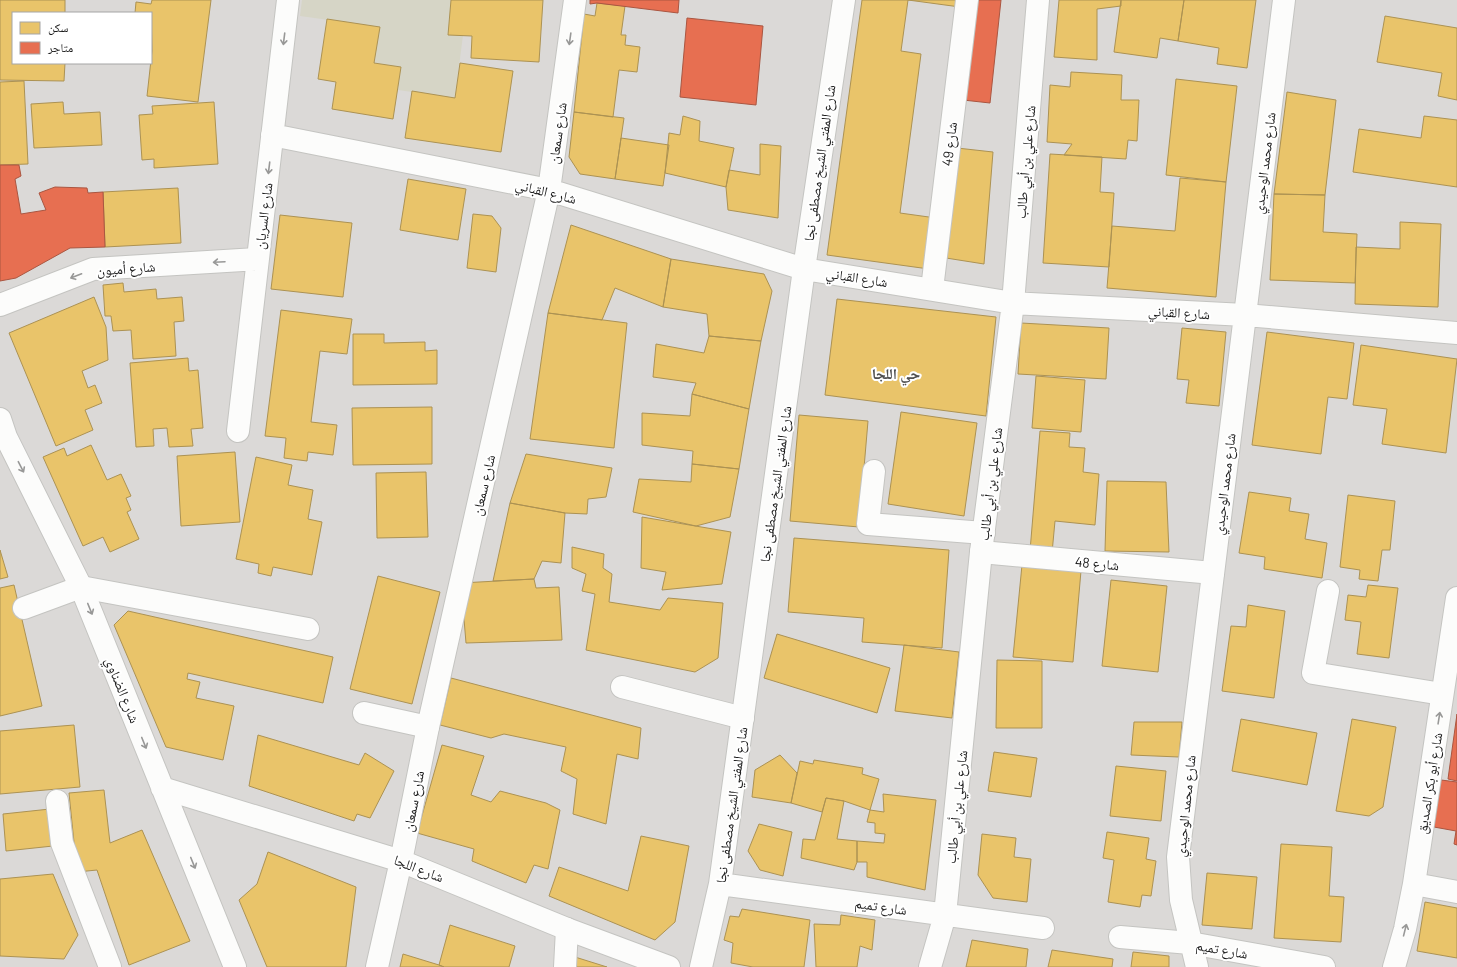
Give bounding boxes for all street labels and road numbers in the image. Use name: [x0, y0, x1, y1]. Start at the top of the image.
street label: شارع المفتي الشيخ مصطفى نجا: [800, 84, 842, 243]
street label: شارع سمعان: [544, 101, 572, 165]
street label: شارع علي بن أبي طالب: [1012, 104, 1042, 220]
street label: شارع محمد الوحيدي: [1249, 111, 1282, 215]
street label: شارع 49: [938, 121, 962, 167]
street label: شارع القباني: [513, 175, 578, 210]
street label: شارع السريان: [250, 182, 278, 251]
street label: شارع أميون: [96, 257, 156, 281]
street label: شارع القباني: [824, 264, 889, 294]
street label: شارع القباني: [1147, 302, 1211, 326]
street label: شارع المفتي الشيخ مصطفى نجا: [756, 405, 798, 564]
street label: شارع علي بن أبي طالب: [975, 426, 1009, 542]
street label: شارع محمد الوحيدي: [1209, 432, 1242, 536]
street label: شارع سمعان: [468, 453, 500, 518]
street label: شارع 48: [1074, 553, 1120, 575]
street label: شارع الضناوي: [99, 655, 144, 727]
street label: شارع المفتي الشيخ مصطفى نجا: [712, 726, 754, 885]
street label: شارع أبو بكر الصديق: [1413, 731, 1447, 835]
street label: شارع علي بن أبي طالب: [942, 749, 974, 865]
street label: شارع محمد الوحيدي: [1171, 754, 1202, 858]
street label: شارع سمعان: [399, 769, 429, 833]
street label: شارع اللجا: [391, 851, 446, 887]
street label: شارع تميم: [854, 894, 908, 920]
street label: شارع تميم: [1194, 936, 1249, 964]

